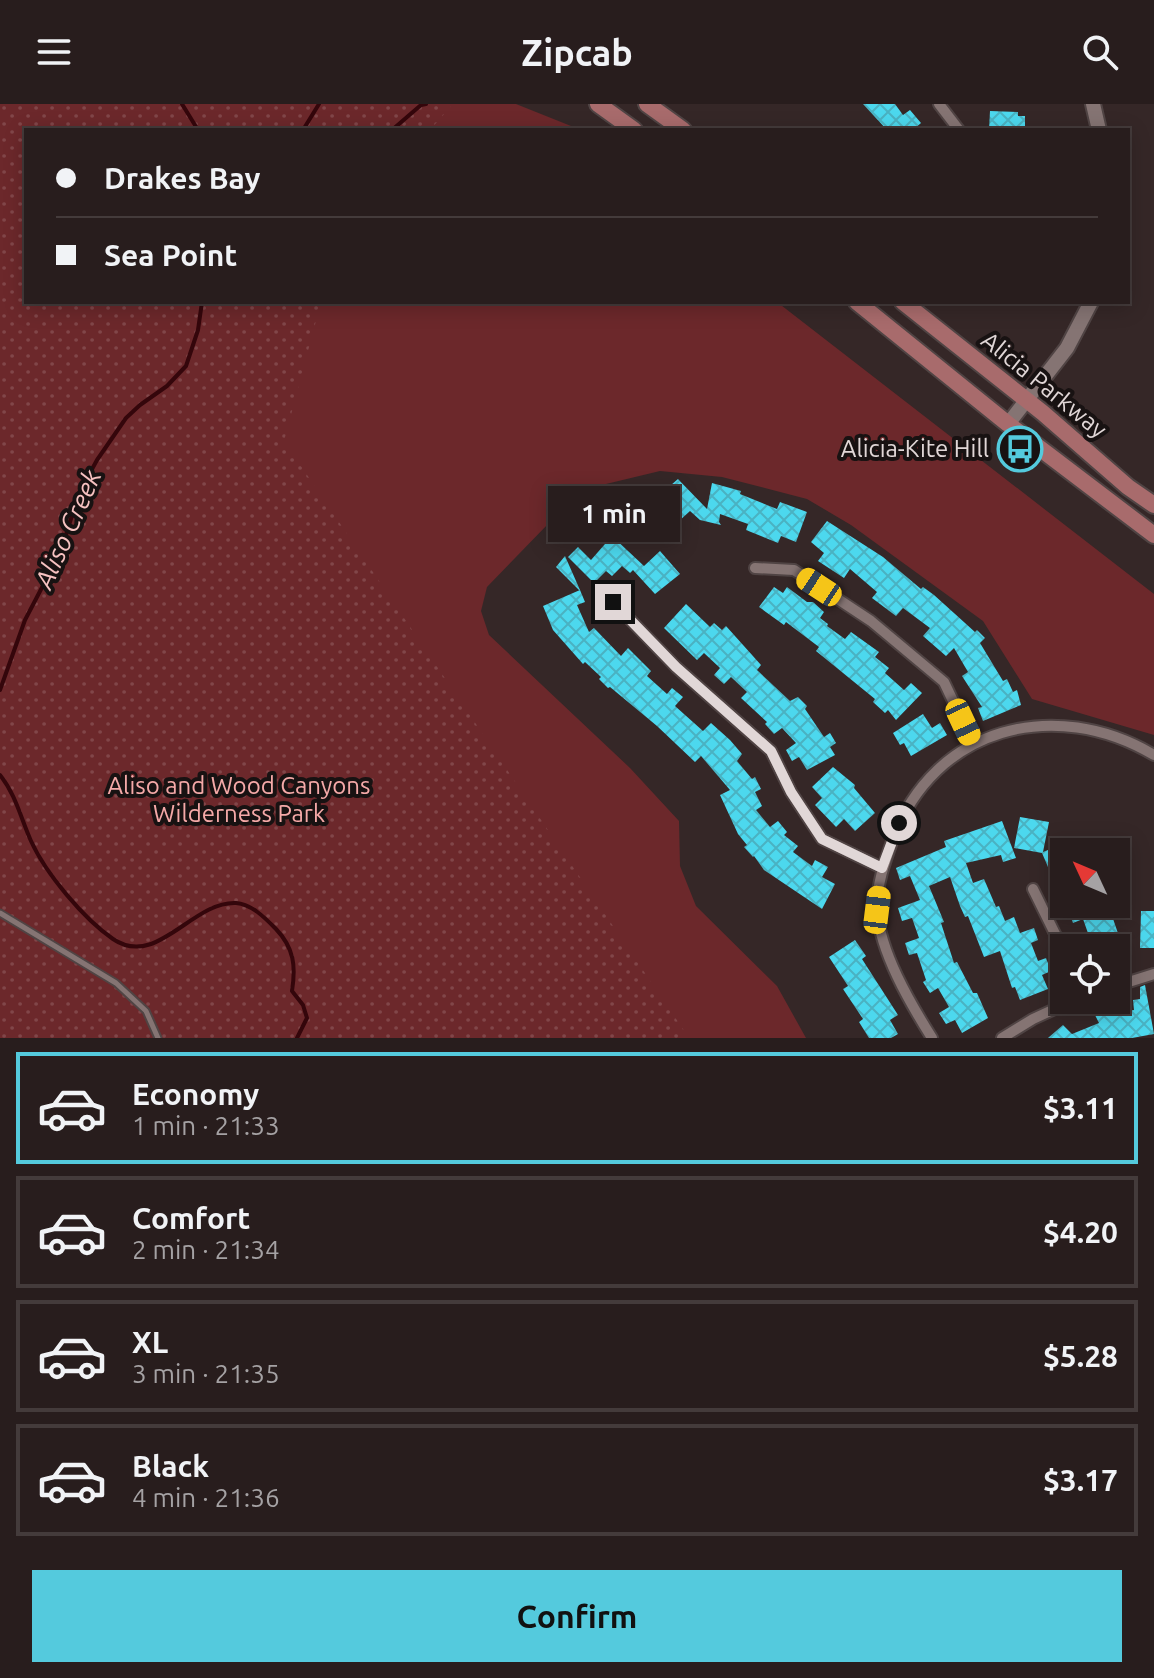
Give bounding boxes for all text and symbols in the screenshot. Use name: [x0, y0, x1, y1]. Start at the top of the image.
icon: menu: [32, 30, 76, 74]
icon: search: [1078, 30, 1122, 74]
text: Zipcab: [521, 32, 633, 73]
text: Drakes Bay: [104, 161, 261, 195]
text: Sea Point: [104, 238, 237, 272]
street label: Alicia Parkway: [976, 326, 1113, 443]
bus stop icon: Alicia-Kite Hill: [996, 425, 1044, 473]
place label: Alicia-Kite Hill: [841, 435, 989, 462]
water label: Aliso Creek: [28, 464, 107, 595]
callout: 1 min: [547, 486, 679, 542]
text: 1 min: [581, 499, 647, 528]
car: [792, 564, 846, 610]
route end: [595, 584, 631, 620]
car: [942, 695, 984, 749]
park label: Aliso and Wood Canyons Wilderness Park: [108, 772, 370, 827]
route start: [881, 805, 917, 841]
north arrow: [1050, 838, 1130, 918]
map controls: [1050, 838, 1130, 1014]
car: [862, 885, 892, 935]
button: locate: [1050, 934, 1130, 1014]
icon: car: [36, 1072, 108, 1144]
text: Economy: [132, 1077, 259, 1111]
text: $3.11: [1043, 1091, 1118, 1125]
text: 1 min · 21:33: [132, 1111, 280, 1140]
icon: car: [36, 1196, 108, 1268]
text: Comfort: [132, 1201, 250, 1235]
text: $4.20: [1043, 1215, 1118, 1249]
text: 2 min · 21:34: [132, 1235, 280, 1264]
icon: car: [36, 1320, 108, 1392]
text: XL: [132, 1325, 168, 1359]
text: $5.28: [1043, 1339, 1118, 1373]
text: 3 min · 21:35: [132, 1359, 280, 1388]
icon: car: [36, 1444, 108, 1516]
text: Black: [132, 1449, 209, 1483]
text: $3.17: [1043, 1463, 1118, 1497]
text: 4 min · 21:36: [132, 1483, 280, 1512]
button: Confirm: [32, 1570, 1122, 1662]

